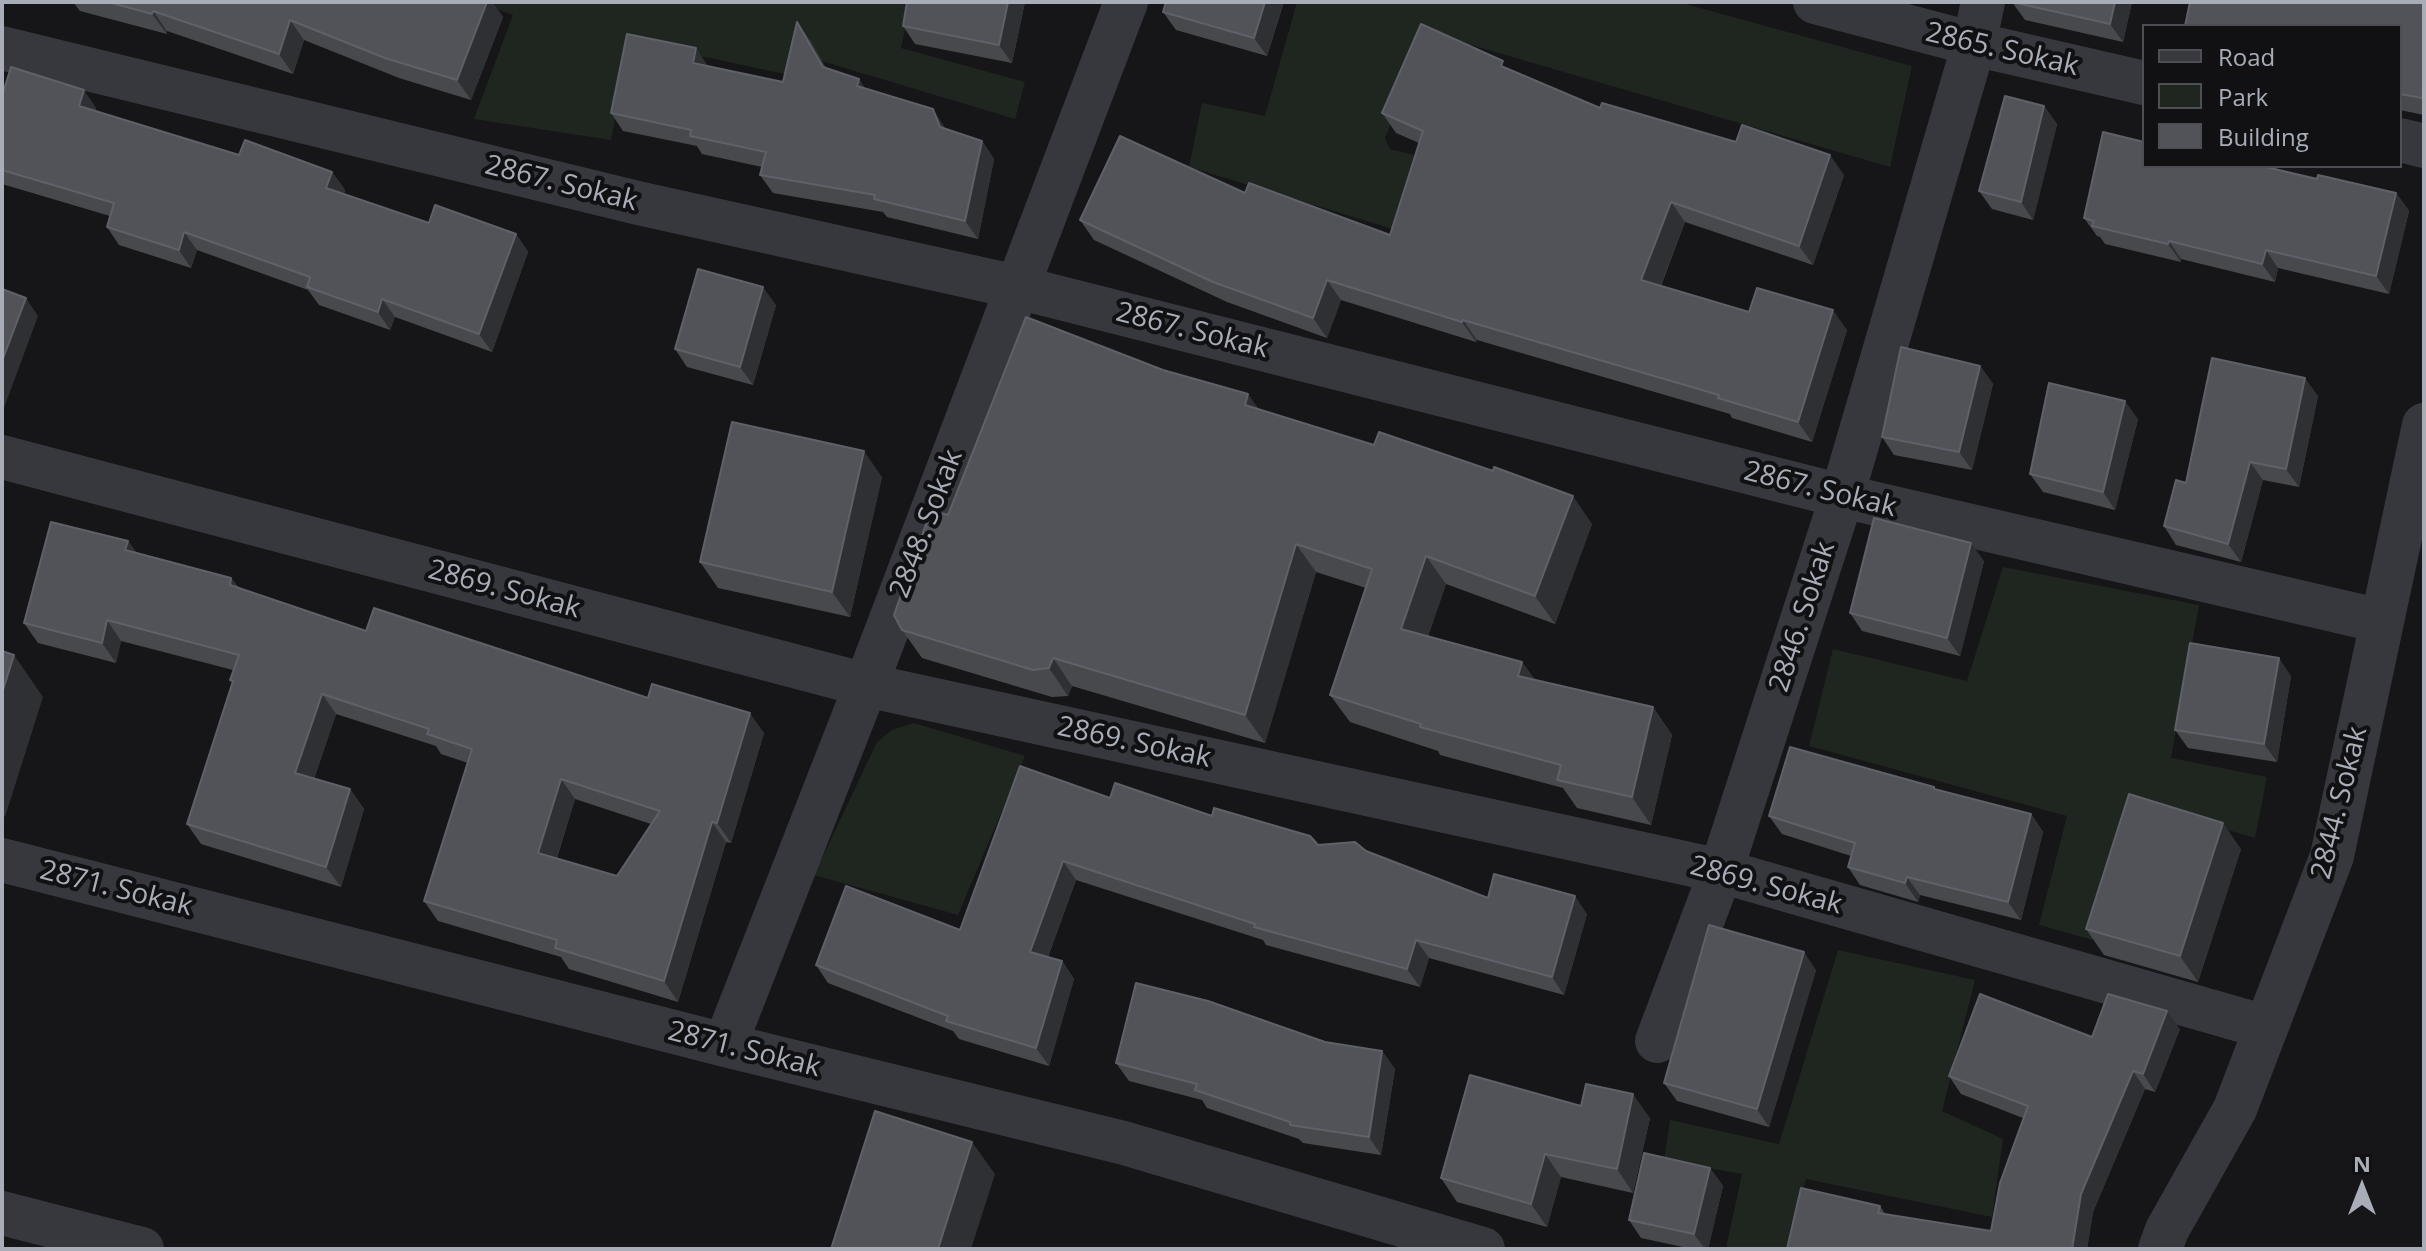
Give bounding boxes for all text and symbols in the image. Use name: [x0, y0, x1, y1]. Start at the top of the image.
street label: 2865. Sokak: [1922, 16, 2082, 84]
legend: [2142, 24, 2402, 168]
text: Road: [2218, 40, 2275, 73]
text: Park: [2218, 80, 2268, 113]
text: Building: [2218, 120, 2309, 153]
street label: 2867. Sokak: [481, 149, 641, 219]
street label: 2867. Sokak: [1112, 296, 1272, 366]
street label: 2848. Sokak: [883, 445, 971, 603]
street label: 2867. Sokak: [1740, 455, 1900, 525]
street label: 2846. Sokak: [1763, 538, 1843, 696]
street label: 2869. Sokak: [424, 554, 584, 626]
street label: 2869. Sokak: [1054, 710, 1214, 776]
street label: 2844. Sokak: [2305, 723, 2375, 883]
street label: 2869. Sokak: [1686, 850, 1846, 922]
street label: 2871. Sokak: [36, 854, 196, 924]
street label: 2871. Sokak: [664, 1015, 824, 1085]
north arrow: [2322, 1147, 2402, 1227]
text: N: [2353, 1148, 2371, 1178]

